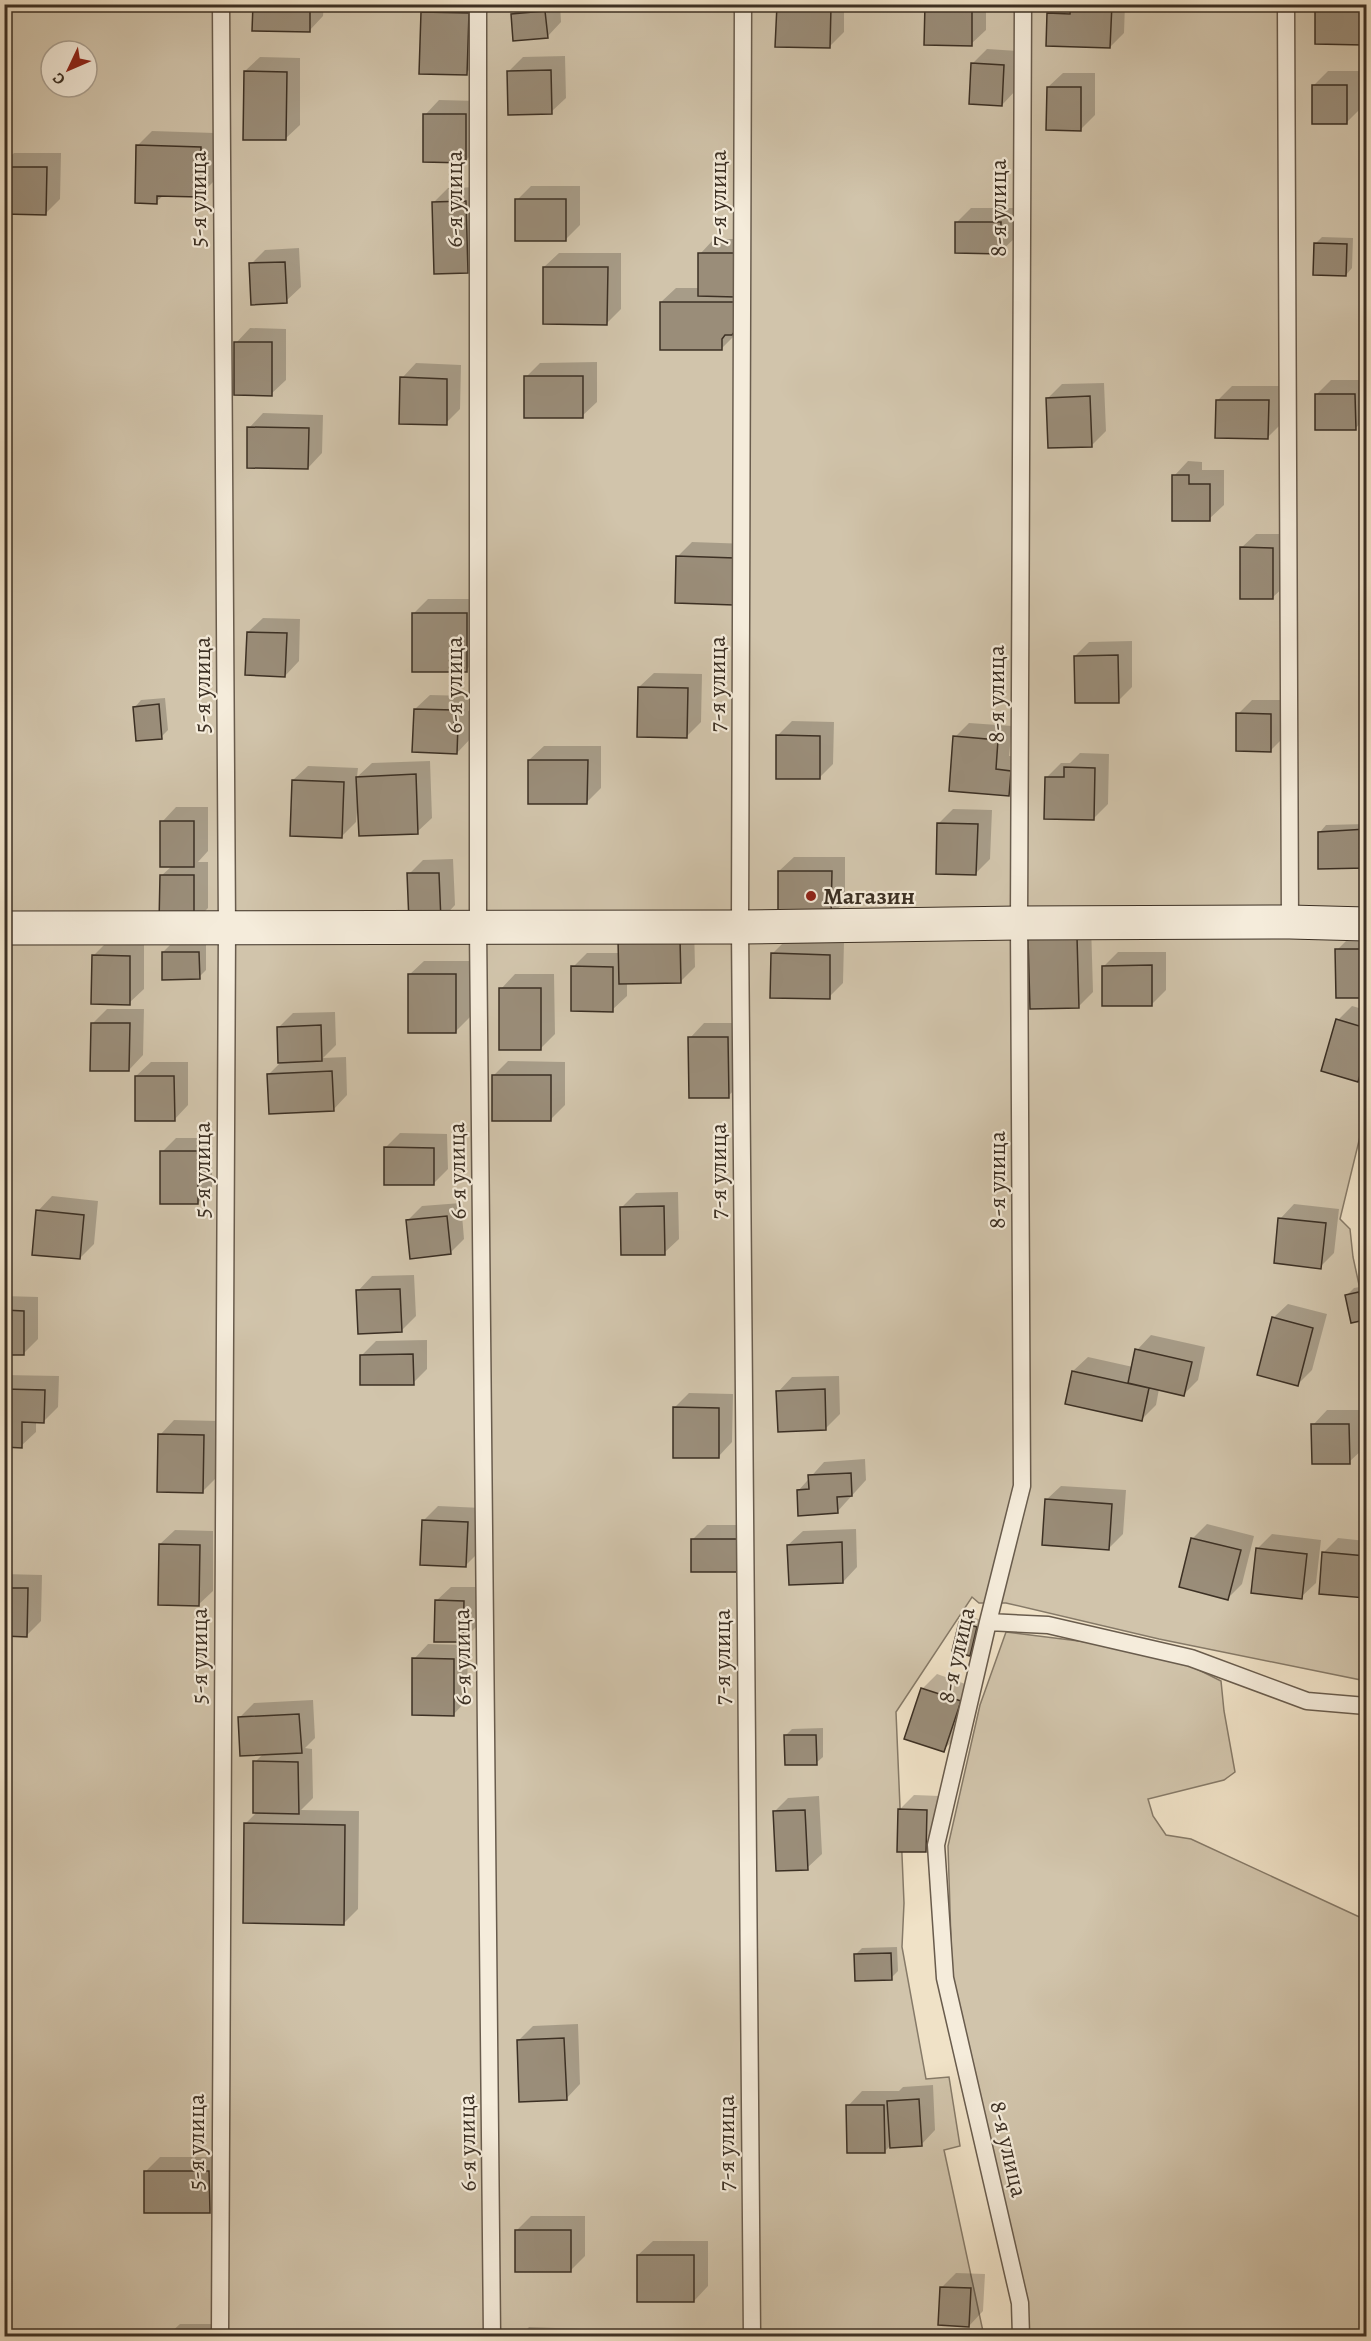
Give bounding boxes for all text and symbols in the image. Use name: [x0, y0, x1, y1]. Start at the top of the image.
north arrow: [39, 39, 99, 99]
text: С: [47, 67, 70, 90]
street label: 6-я улица: [438, 150, 470, 248]
street label: 7-я улица: [702, 150, 734, 246]
street label: 5-я улица: [182, 151, 214, 247]
street label: 8-я улица: [982, 159, 1014, 257]
street label: 6-я улица: [438, 636, 470, 734]
street label: 7-я улица: [701, 636, 733, 732]
street label: 5-я улица: [186, 637, 218, 733]
street label: 8-я улица: [980, 645, 1012, 743]
place label: Магазин: [823, 880, 915, 912]
marker: Магазин: [804, 889, 818, 903]
street label: 5-я улица: [186, 1122, 218, 1218]
street label: 6-я улица: [440, 1122, 474, 1220]
street label: 7-я улица: [702, 1123, 734, 1219]
street label: 8-я улица: [981, 1131, 1013, 1229]
street label: 8-я улица: [929, 1604, 983, 1706]
street label: 5-я улица: [183, 1608, 215, 1704]
street label: 6-я улица: [445, 1608, 479, 1706]
street label: 7-я улица: [706, 1609, 738, 1705]
street label: 5-я улица: [180, 2094, 212, 2190]
street label: 6-я улица: [450, 2094, 484, 2192]
street label: 7-я улица: [710, 2095, 742, 2191]
street label: 8-я улица: [982, 2098, 1036, 2200]

